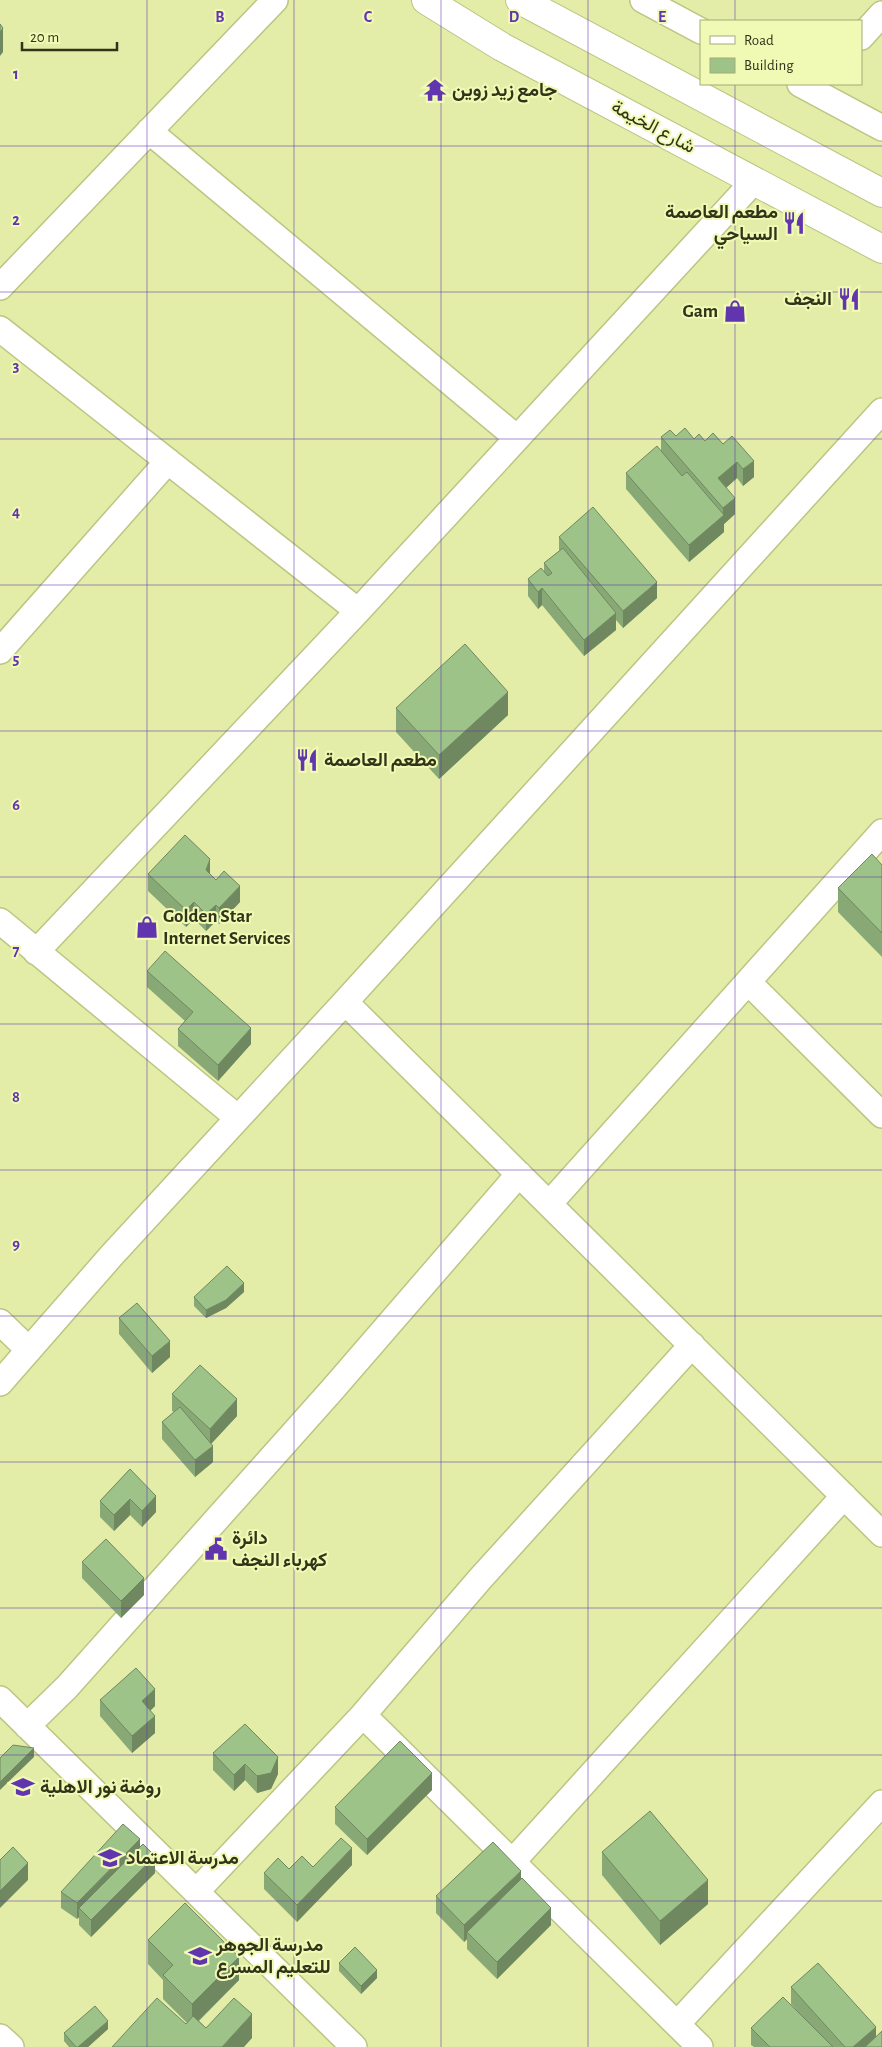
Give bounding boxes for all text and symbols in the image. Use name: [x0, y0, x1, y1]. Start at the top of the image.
text: B: [215, 9, 225, 25]
text: C: [364, 9, 373, 25]
text: D: [509, 9, 520, 25]
text: E: [658, 9, 666, 25]
scale bar: [22, 20, 118, 52]
legend: [700, 20, 862, 85]
text: 20 m: [30, 30, 59, 45]
text: Road: [744, 33, 774, 48]
text: Building: [744, 58, 794, 73]
text: 1: [13, 66, 19, 82]
temple icon: جامع زيد زوين: [422, 77, 448, 103]
place label: جامع زيد زوين: [452, 81, 557, 103]
street label: شارع الخيمة: [607, 97, 698, 159]
place label: مطعم العاصمة السياحي: [665, 203, 778, 250]
restaurant icon: مطعم العاصمة السياحي: [781, 210, 807, 236]
text: 2: [12, 212, 20, 228]
restaurant icon: النجف: [836, 286, 862, 312]
place label: النجف: [784, 290, 832, 310]
shop icon: Gam: [722, 298, 748, 324]
place label: Gam: [682, 302, 718, 321]
text: 3: [13, 358, 20, 374]
text: 4: [12, 504, 20, 520]
text: 5: [13, 651, 20, 667]
restaurant icon: مطعم العاصمة: [294, 747, 320, 773]
place label: مطعم العاصمة: [324, 751, 437, 772]
text: 6: [12, 797, 20, 813]
place label: Golden Star Internet Services: [163, 907, 291, 948]
shop icon: Golden Star Internet Services: [134, 914, 160, 940]
text: 7: [13, 943, 20, 959]
text: 8: [12, 1089, 20, 1105]
text: 9: [12, 1236, 20, 1252]
place label: دائرة كهرباء النجف: [232, 1529, 327, 1572]
public building icon: دائرة كهرباء النجف: [203, 1536, 229, 1562]
school or university icon: روضة نور الاهلية: [10, 1774, 36, 1800]
place label: روضة نور الاهلية: [40, 1778, 161, 1799]
school or university icon: مدرسة الاعتماد: [97, 1845, 123, 1871]
place label: مدرسة الاعتماد: [126, 1849, 239, 1870]
place label: مدرسة الجوهر للتعليم المسرع: [215, 1936, 331, 1979]
school or university icon: مدرسة الجوهر للتعليم المسرع: [187, 1943, 213, 1969]

